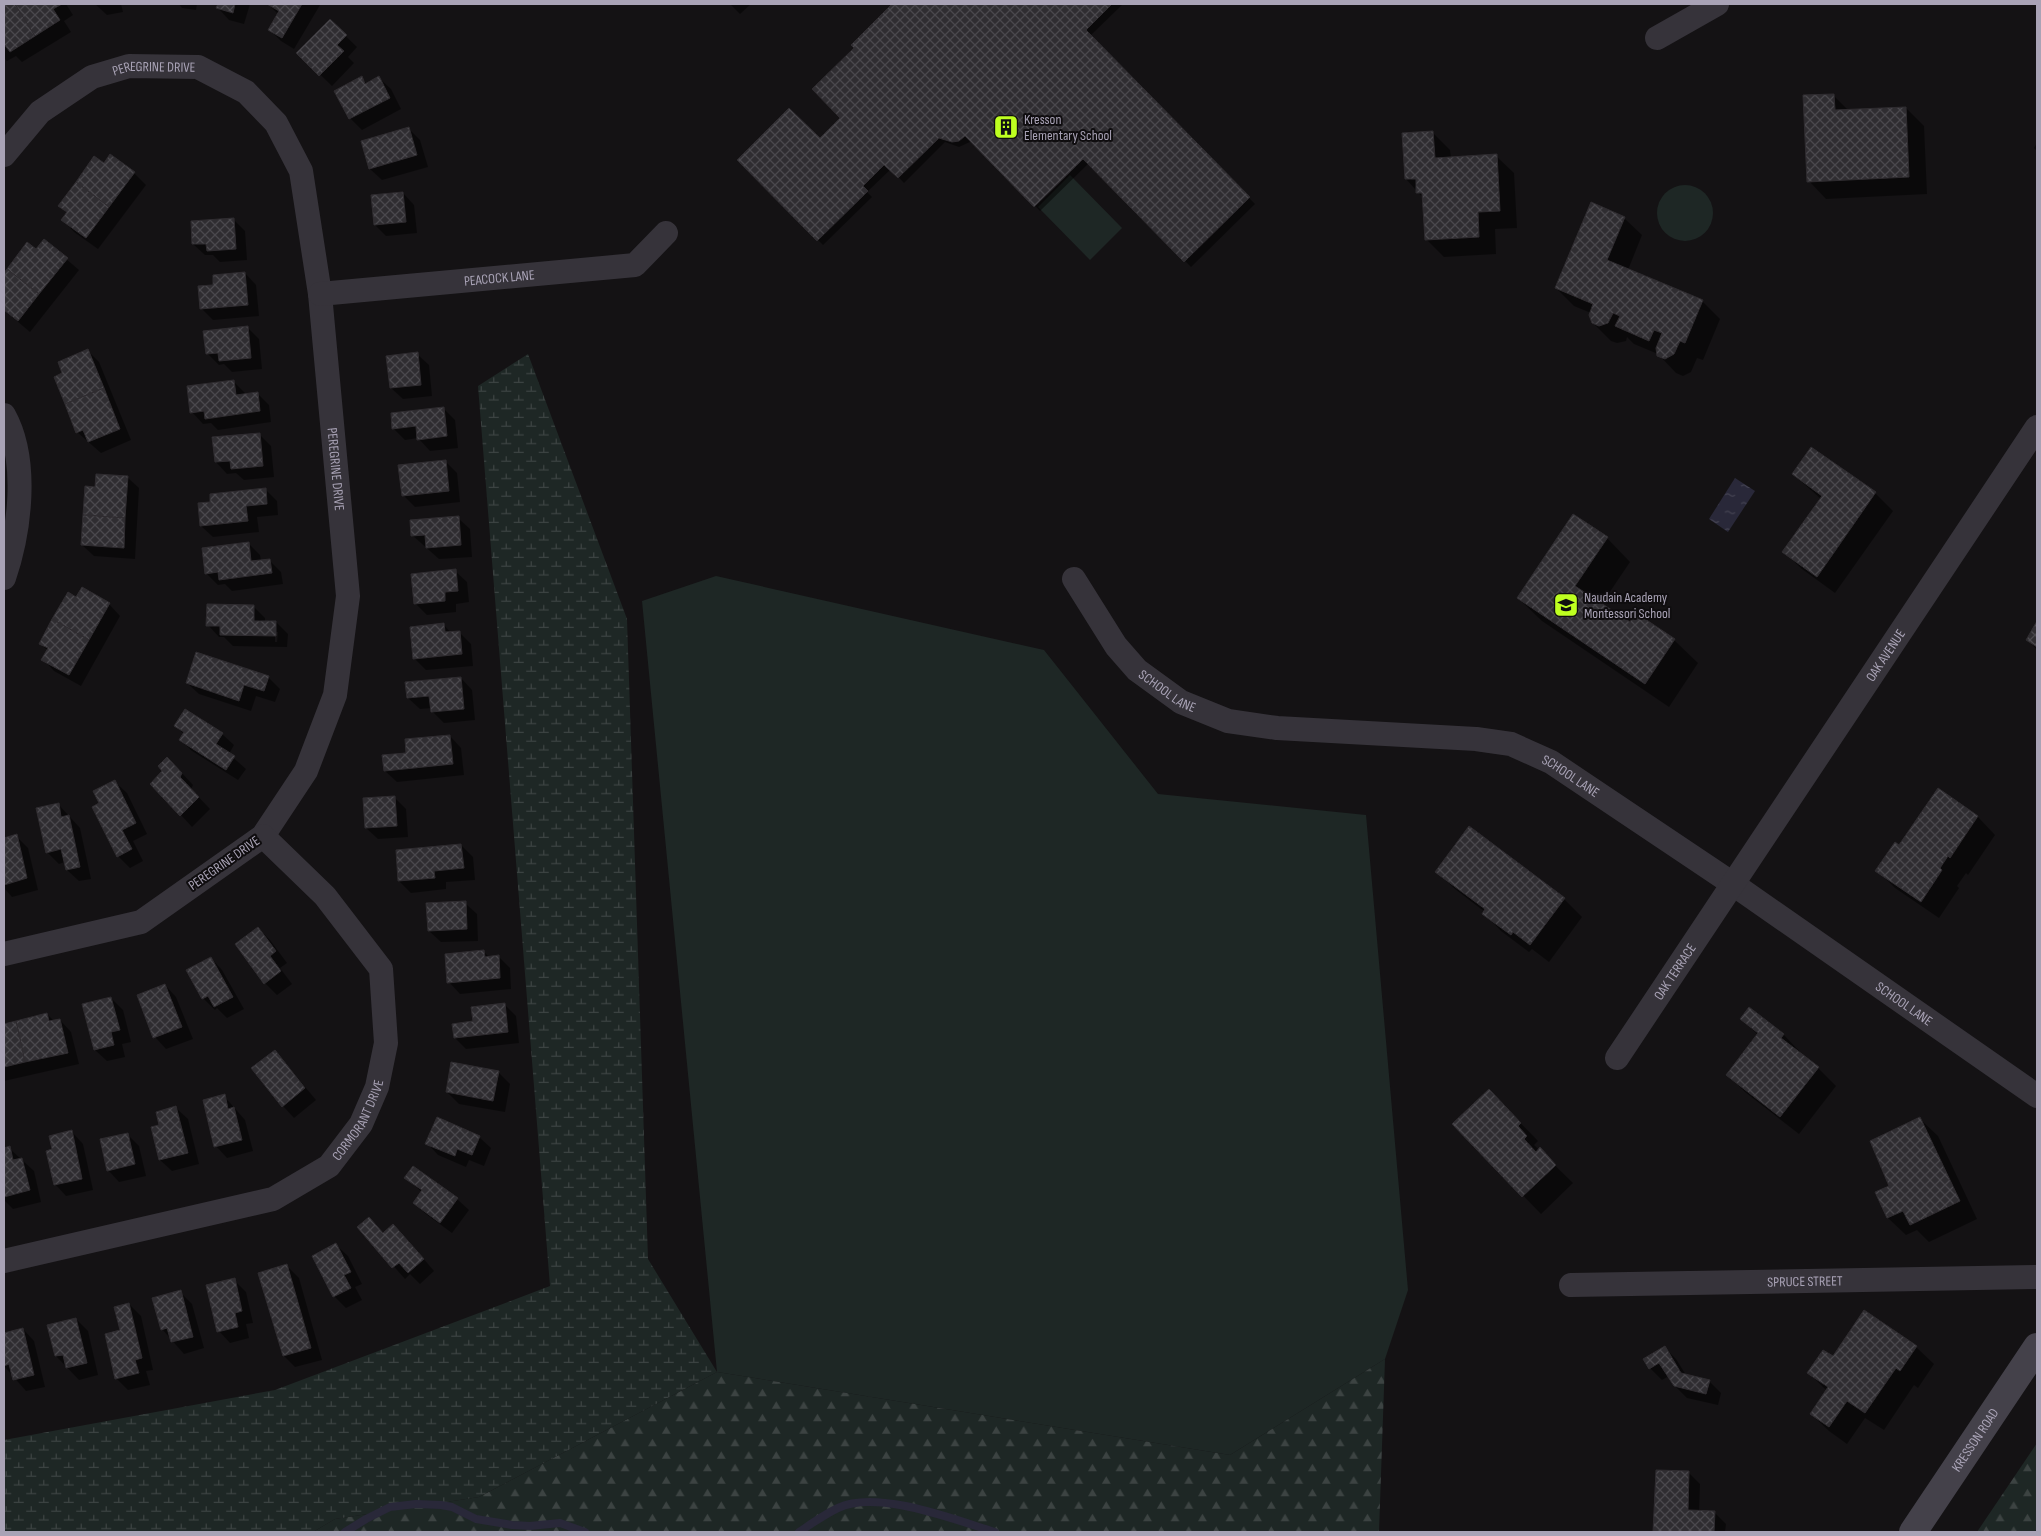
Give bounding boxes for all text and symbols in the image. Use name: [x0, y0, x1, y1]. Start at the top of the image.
street label: PEREGRINE DRIVE: [110, 57, 196, 79]
place label: Kresson Elementary School: [1024, 111, 1112, 144]
building icon: Kresson Elementary School: [993, 114, 1019, 140]
street label: PEACOCK LANE: [463, 266, 535, 289]
street label: PEREGRINE DRIVE: [324, 427, 349, 512]
place label: Naudain Academy Montessori School: [1584, 589, 1670, 622]
school or university icon: Naudain Academy Montessori School: [1553, 592, 1579, 618]
street label: OAK AVENUE: [1862, 626, 1909, 684]
street label: SCHOOL LANE: [1136, 666, 1199, 716]
street label: SCHOOL LANE: [1540, 751, 1603, 801]
street label: PEREGRINE DRIVE: [185, 832, 263, 894]
street label: OAK TERRACE: [1650, 940, 1700, 1003]
street label: SCHOOL LANE: [1873, 978, 1936, 1029]
street label: CORMORANT DRIVE: [328, 1078, 387, 1164]
street label: SPRUCE STREET: [1767, 1272, 1843, 1290]
street label: KRESSON ROAD: [1948, 1405, 2002, 1475]

